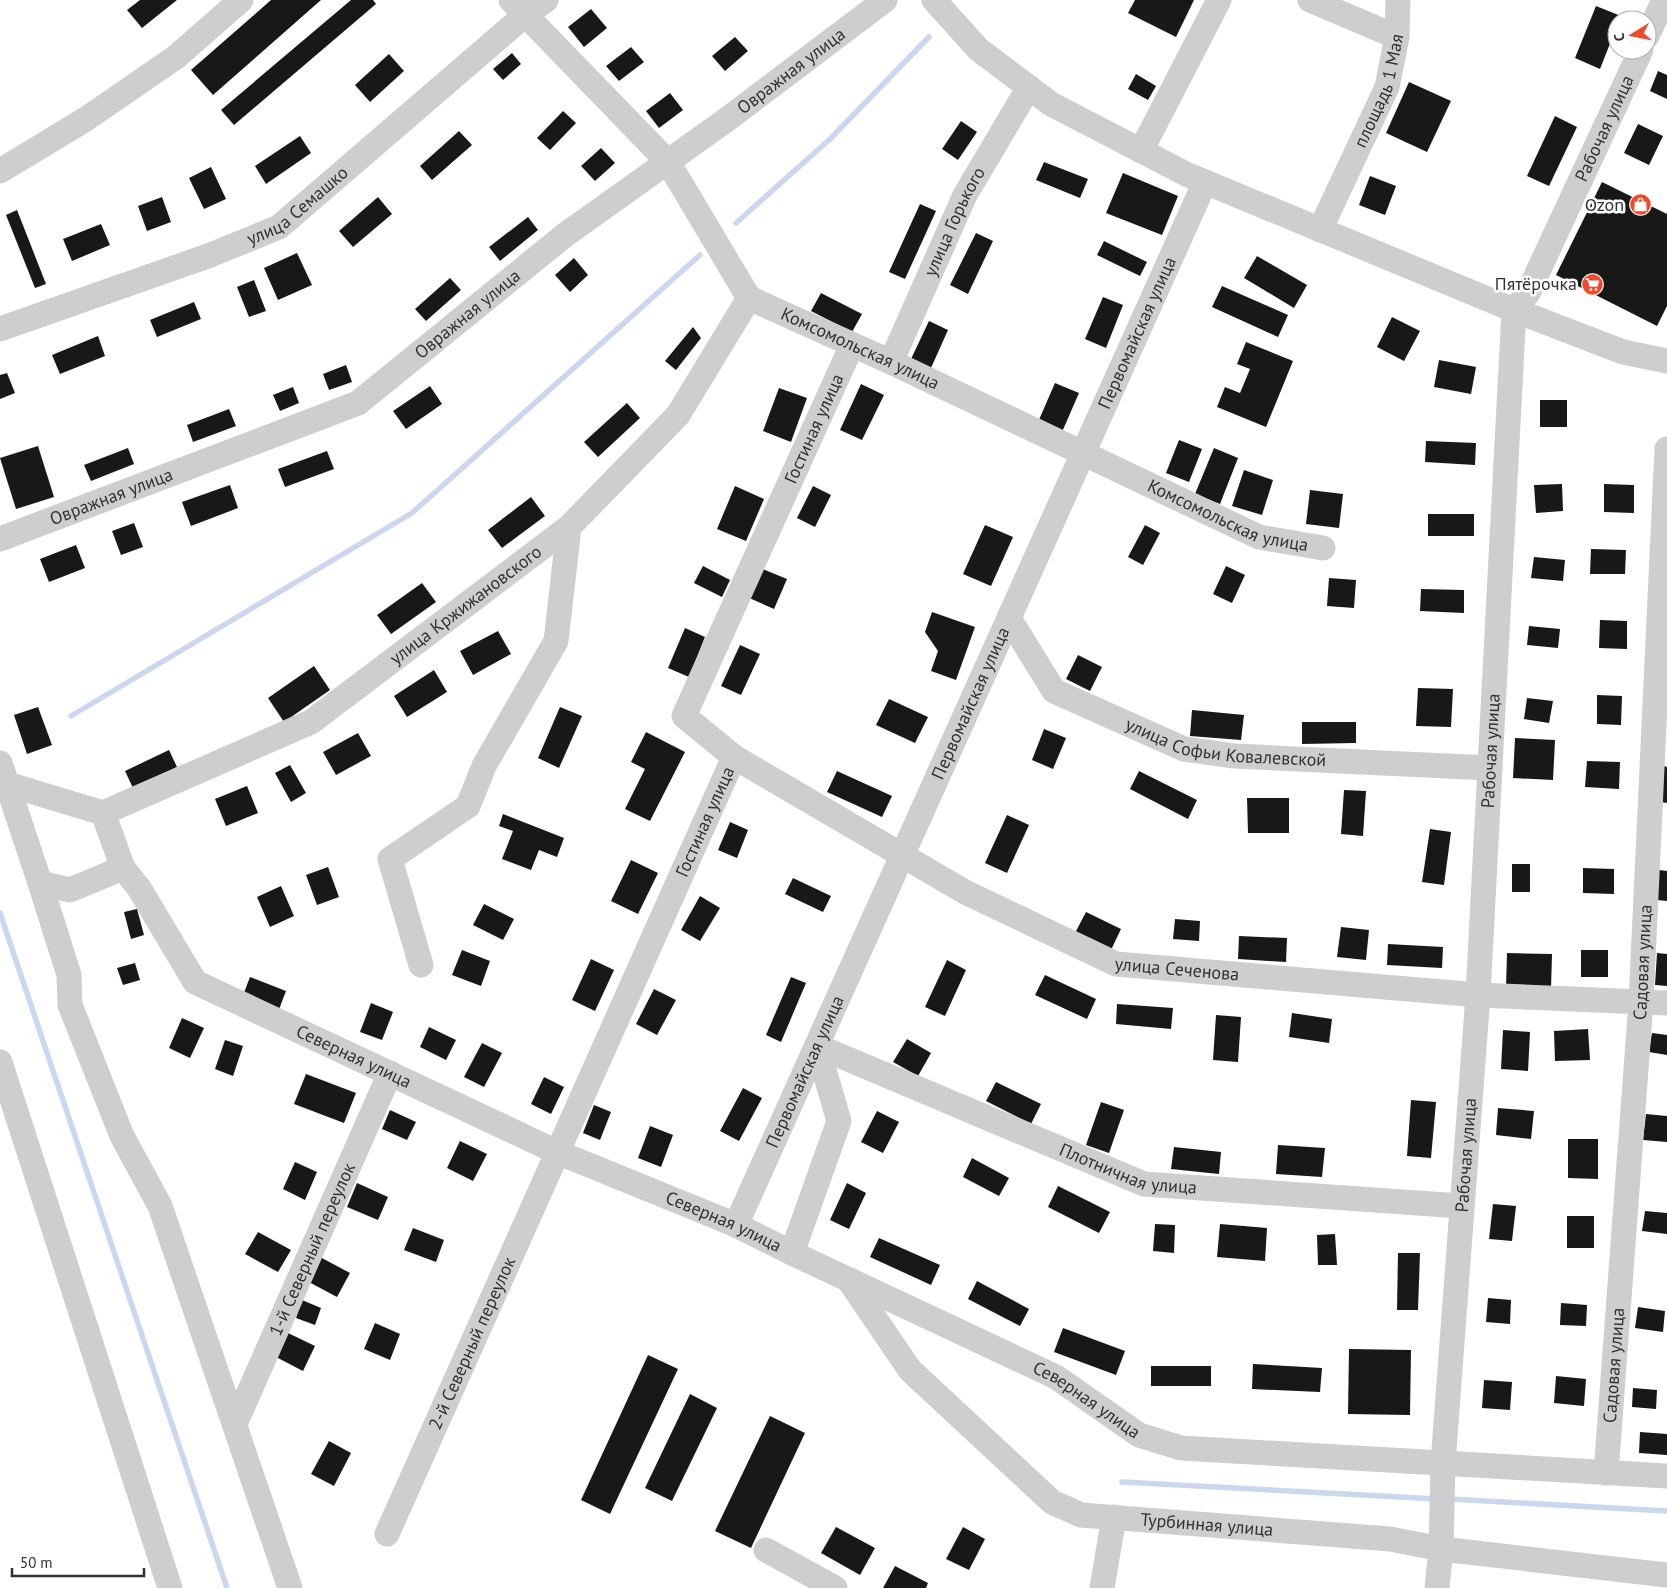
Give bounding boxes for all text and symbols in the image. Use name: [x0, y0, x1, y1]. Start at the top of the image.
north arrow: [1607, 10, 1657, 60]
street label: Овражная улица: [732, 22, 850, 119]
street label: площадь 1 Мая: [1348, 32, 1408, 151]
text: С: [1610, 32, 1629, 43]
street label: Рабочая улица: [1569, 71, 1639, 185]
street label: улица Семашко: [243, 161, 352, 250]
street label: улица Горького: [918, 163, 990, 280]
place label: Ozon: [1585, 193, 1624, 216]
shop icon: Ozon: [1628, 193, 1652, 217]
street label: Первомайская улица: [1092, 253, 1181, 413]
street label: Овражная улица: [410, 264, 525, 364]
place label: Пятёрочка: [1495, 272, 1577, 295]
supermarket icon: Пятёрочка: [1581, 272, 1605, 296]
street label: Комсомольская улица: [778, 302, 943, 394]
street label: Гостиная улица: [779, 370, 849, 487]
street label: Овражная улица: [46, 462, 176, 530]
street label: Комсомольская улица: [1144, 474, 1310, 556]
street label: улица Кржижановского: [385, 540, 546, 669]
street label: Первомайская улица: [926, 623, 1014, 783]
street label: Рабочая улица: [1476, 693, 1505, 809]
street label: улица Софьи Ковалевской: [1122, 712, 1327, 771]
street label: Гостиная улица: [670, 763, 739, 880]
street label: Садовая улица: [1628, 904, 1657, 1021]
street label: улица Сеченова: [1114, 952, 1240, 986]
street label: Первомайская улица: [760, 992, 849, 1151]
street label: Северная улица: [293, 1019, 415, 1093]
street label: Рабочая улица: [1450, 1097, 1481, 1213]
street label: Плотничная улица: [1056, 1138, 1198, 1199]
street label: 1-й Северный переулок: [263, 1159, 360, 1339]
street label: Северная улица: [662, 1186, 786, 1257]
street label: 2-й Северный переулок: [423, 1253, 521, 1433]
street label: Садовая улица: [1598, 1307, 1629, 1424]
street label: Северная улица: [1029, 1356, 1145, 1443]
street label: Турбинная улица: [1140, 1508, 1274, 1541]
scale bar: [12, 1546, 145, 1578]
text: 50 m: [20, 1553, 53, 1572]

